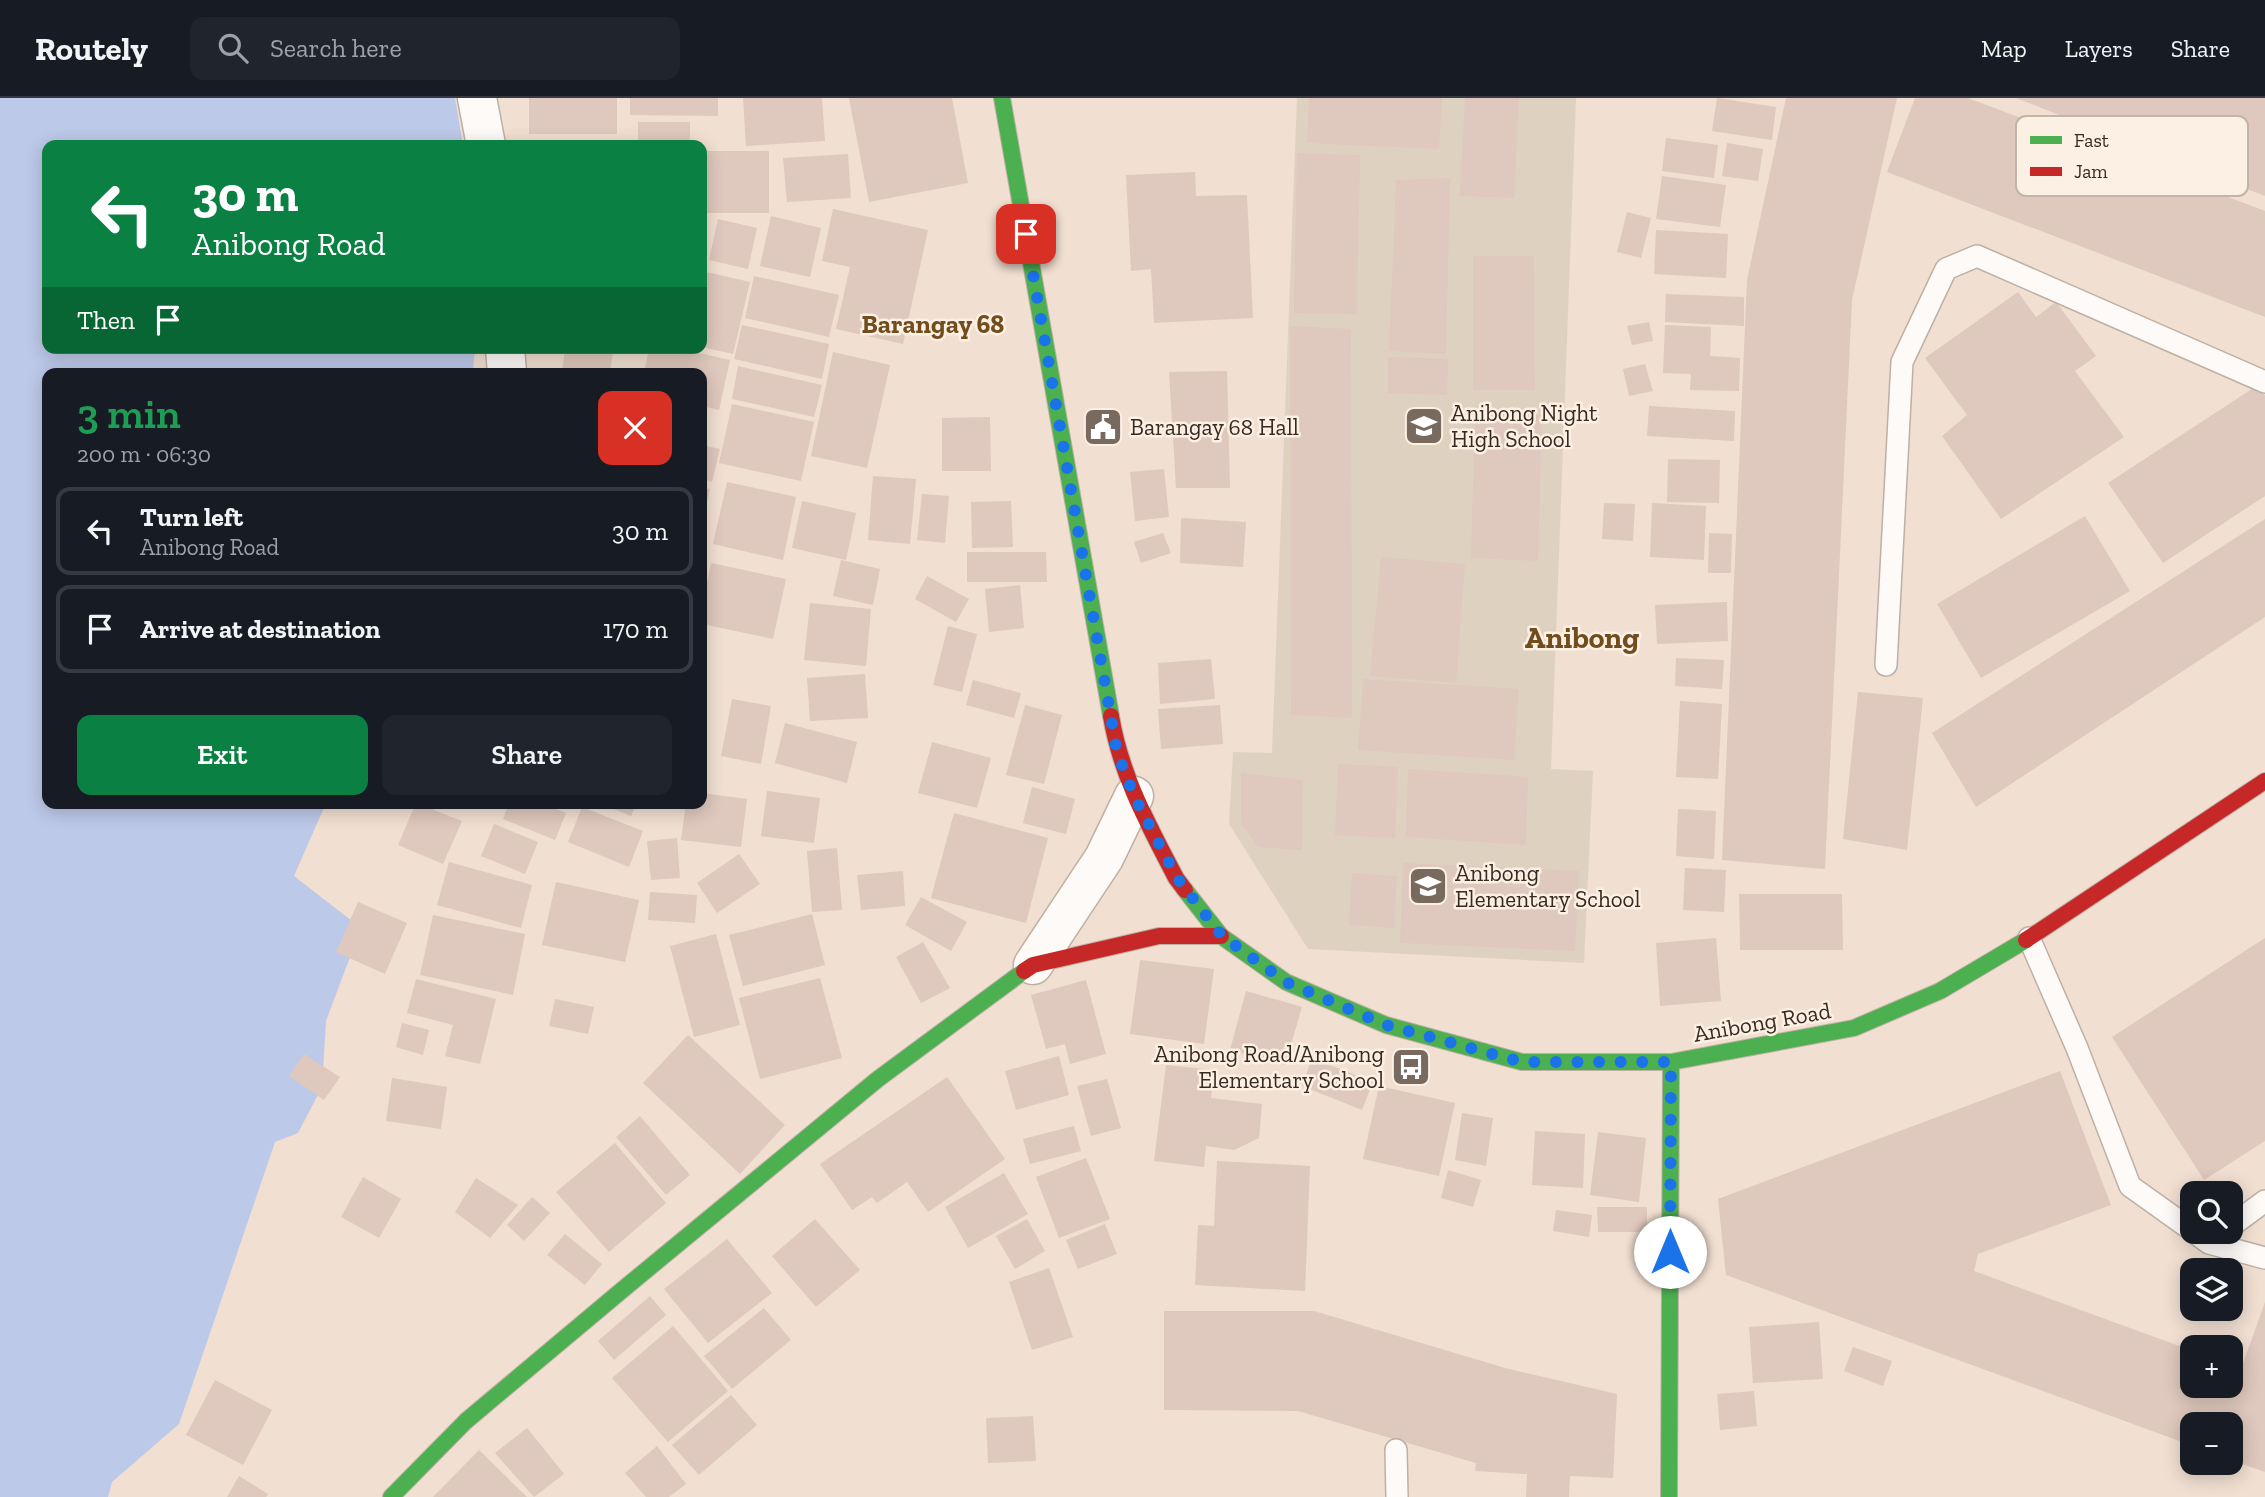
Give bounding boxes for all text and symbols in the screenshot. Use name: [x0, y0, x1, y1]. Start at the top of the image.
search box: [190, 17, 680, 80]
text: Routely: [35, 29, 148, 68]
icon: search: [214, 29, 252, 67]
text: Search here: [270, 32, 402, 64]
text: Map: [1981, 34, 2027, 63]
text: Layers: [2065, 34, 2133, 63]
text: Share: [2171, 34, 2230, 63]
legend: [2016, 116, 2248, 196]
text: Fast: [2074, 129, 2109, 152]
text: Jam: [2074, 160, 2108, 183]
text: 30 m: [192, 165, 298, 224]
icon: left: [77, 168, 168, 259]
pin: [996, 204, 1056, 264]
icon: arrive: [1007, 215, 1045, 253]
text: Anibong Road: [192, 225, 385, 263]
icon: arrive: [149, 301, 187, 339]
text: Then: [77, 304, 135, 336]
district label: Barangay 68: [862, 308, 1004, 340]
text: 3 min: [77, 388, 181, 439]
button: close: [598, 391, 672, 465]
place label: Anibong Night High School: [1451, 399, 1598, 453]
school or university icon: Anibong Night High School: [1403, 405, 1445, 447]
public building icon: Barangay 68 Hall: [1082, 406, 1124, 448]
place label: Barangay 68 Hall: [1130, 413, 1299, 441]
text: 200 m · 06:30: [77, 440, 211, 468]
text: Turn left: [140, 501, 243, 533]
icon: left: [81, 512, 119, 550]
text: 30 m: [612, 515, 668, 547]
text: Anibong Road: [140, 533, 279, 561]
icon: arrive: [81, 610, 119, 648]
text: Arrive at destination: [140, 613, 380, 645]
text: 170 m: [603, 613, 668, 645]
district label: Anibong: [1525, 620, 1639, 656]
button: Exit: [77, 715, 368, 795]
button: Share: [382, 715, 672, 795]
place label: Anibong Elementary School: [1455, 859, 1641, 913]
school or university icon: Anibong Elementary School: [1407, 865, 1449, 907]
street label: Anibong Road: [1691, 996, 1833, 1048]
place label: Anibong Road/Anibong Elementary School: [1154, 1040, 1384, 1094]
bus stop icon: Anibong Road/Anibong Elementary School: [1390, 1046, 1432, 1088]
map controls: [2180, 1181, 2243, 1475]
button: search: [2180, 1181, 2243, 1244]
position arrow: [1633, 1215, 1707, 1289]
button: layers: [2180, 1258, 2243, 1321]
button: +: [2180, 1335, 2243, 1398]
button: −: [2180, 1412, 2243, 1475]

